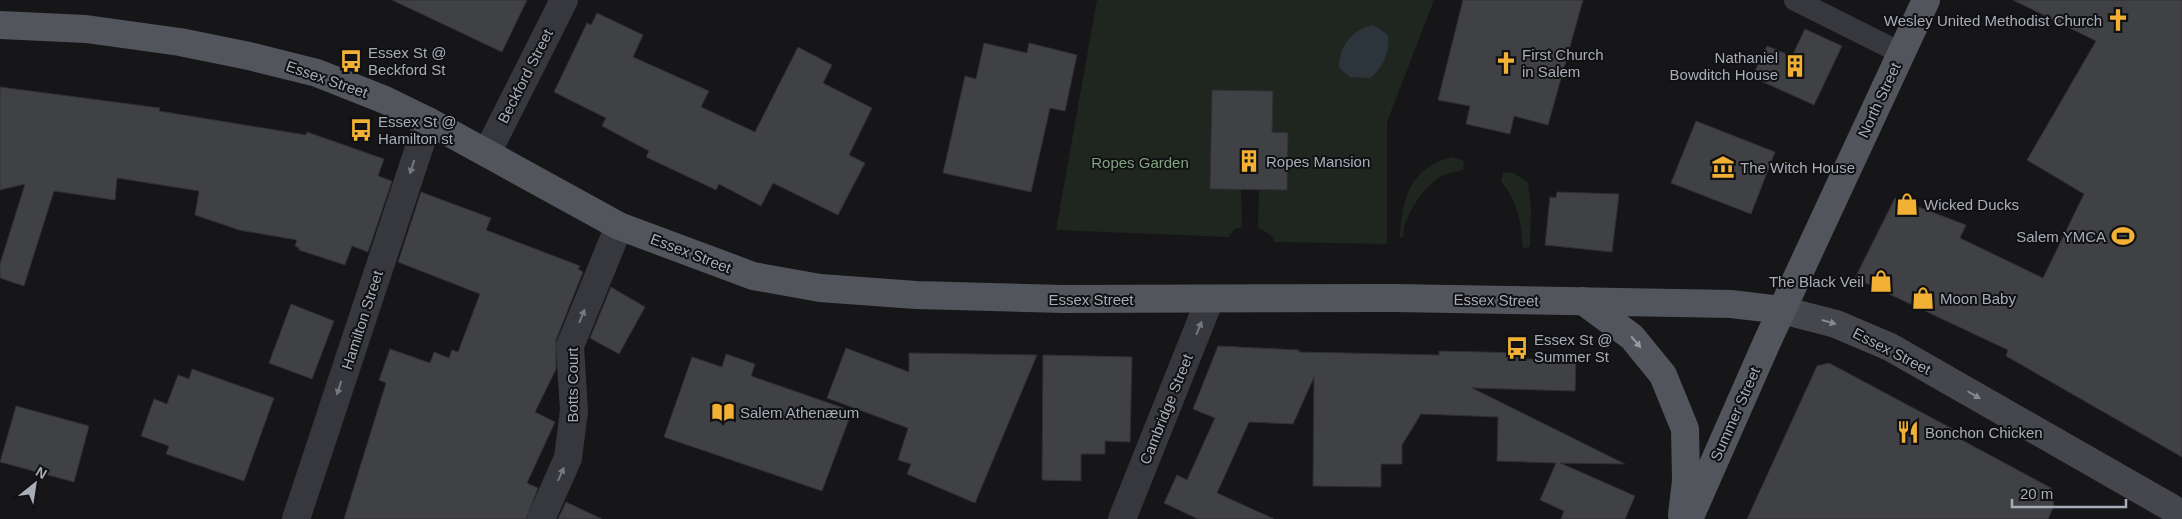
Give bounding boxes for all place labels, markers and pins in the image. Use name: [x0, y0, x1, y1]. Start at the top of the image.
church icon: Wesley United Methodist Church: [2105, 7, 2131, 33]
place label: Wesley United Methodist Church: [1884, 12, 2102, 29]
place label: Essex St @ Beckford St: [368, 44, 447, 78]
place label: First Church in Salem: [1522, 46, 1604, 80]
bus stop icon: Essex St @ Beckford St: [338, 48, 364, 74]
place label: Nathaniel Bowditch House: [1670, 49, 1778, 83]
church icon: First Church in Salem: [1493, 50, 1519, 76]
building icon: Nathaniel Bowditch House: [1782, 53, 1808, 79]
place label: Essex St @ Hamilton st: [378, 113, 457, 147]
bus stop icon: Essex St @ Hamilton st: [348, 117, 374, 143]
building icon: Ropes Mansion: [1236, 148, 1262, 174]
place label: Ropes Mansion: [1266, 153, 1370, 170]
museum icon: The Witch House: [1710, 154, 1736, 180]
place label: The Witch House: [1740, 159, 1855, 176]
shop icon: Wicked Ducks: [1894, 191, 1920, 217]
place label: Wicked Ducks: [1924, 196, 2019, 213]
sports icon: Salem YMCA: [2110, 223, 2136, 249]
place label: Salem YMCA: [2016, 228, 2106, 245]
shop icon: The Black Veil: [1868, 268, 1894, 294]
place label: The Black Veil: [1769, 273, 1864, 290]
shop icon: Moon Baby: [1910, 285, 1936, 311]
place label: Moon Baby: [1940, 290, 2016, 307]
place label: Essex St @ Summer St: [1534, 331, 1613, 365]
bus stop icon: Essex St @ Summer St: [1504, 335, 1530, 361]
library icon: Salem Athenæum: [710, 399, 736, 425]
place label: Salem Athenæum: [740, 404, 859, 421]
restaurant icon: Bonchon Chicken: [1895, 419, 1921, 445]
place label: Bonchon Chicken: [1925, 424, 2043, 441]

